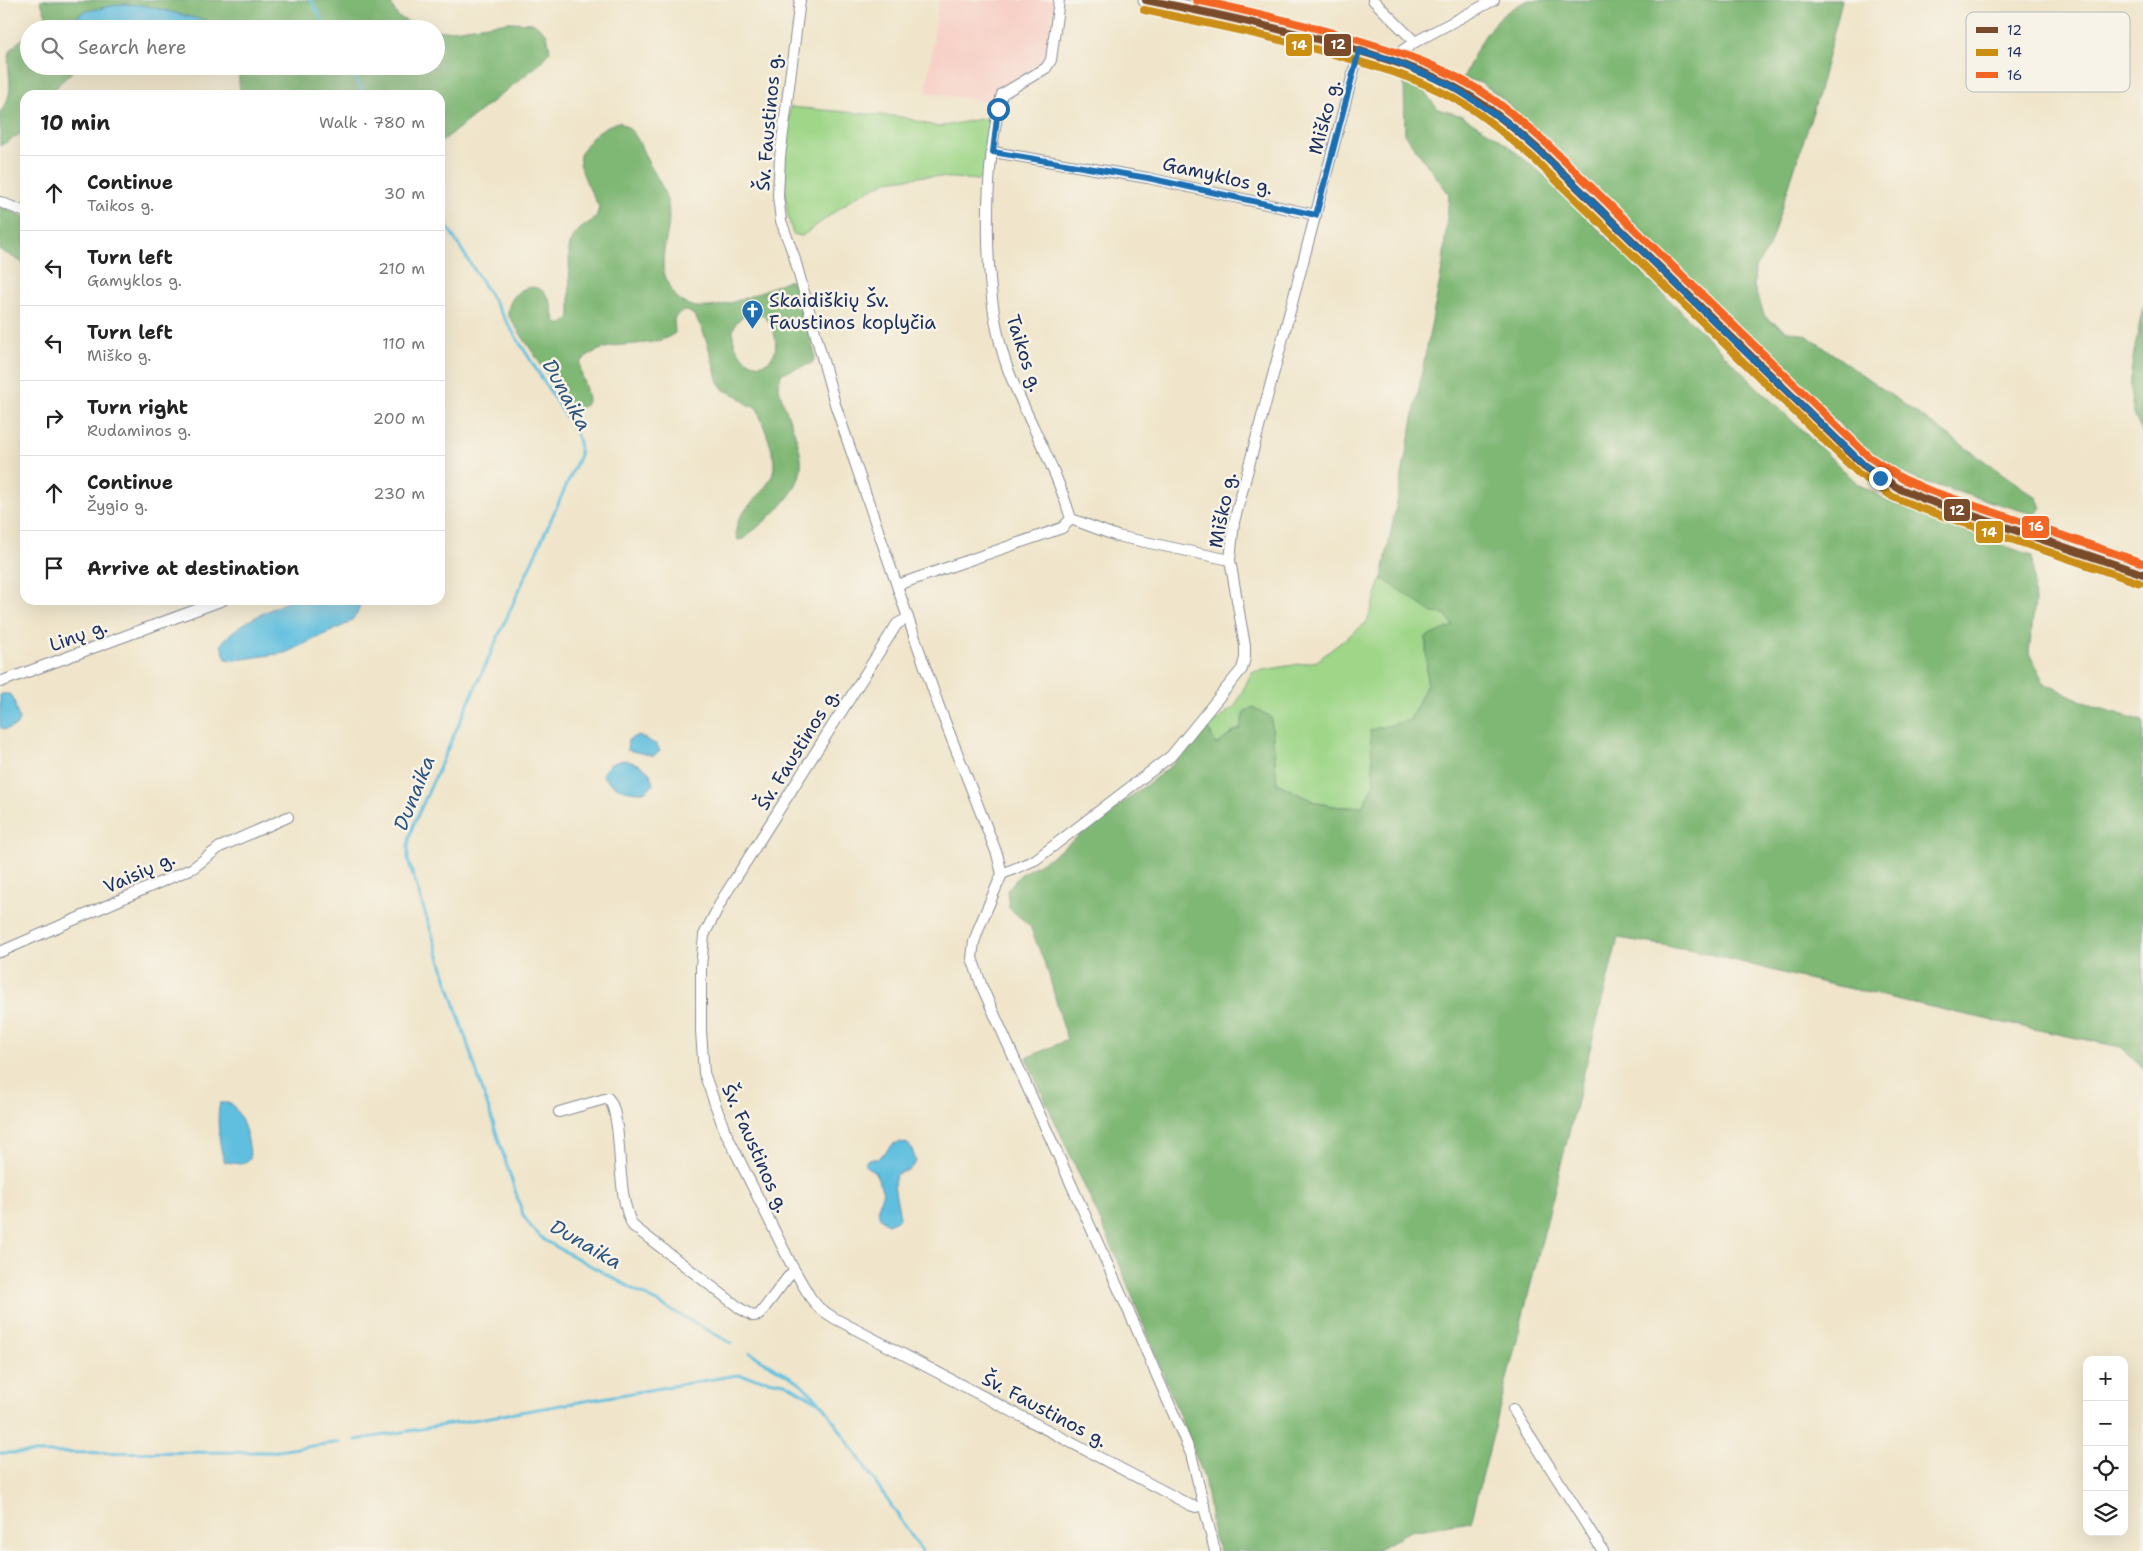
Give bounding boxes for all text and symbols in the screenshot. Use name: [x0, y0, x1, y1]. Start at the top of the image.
legend: [1966, 12, 2130, 92]
search box: [20, 20, 445, 75]
text: 12: [2007, 21, 2022, 39]
line badge: 14: [1285, 33, 1313, 57]
line badge: 12: [1323, 33, 1352, 57]
icon: search: [38, 34, 66, 62]
text: Search here: [78, 35, 187, 60]
text: 12: [1330, 35, 1346, 53]
text: 14: [1291, 36, 1307, 54]
text: 14: [2007, 43, 2022, 61]
street label: Šv. Faustinos g.: [749, 52, 787, 192]
text: 16: [2007, 66, 2022, 84]
street label: Miško g.: [1303, 77, 1346, 157]
route start: [987, 98, 1010, 121]
text: 10 min: [40, 109, 110, 137]
text: Walk · 780 m: [319, 112, 425, 133]
street label: Gamyklos g.: [1160, 151, 1276, 200]
text: Continue: [87, 170, 173, 195]
icon: ahead: [40, 179, 68, 207]
text: 30 m: [384, 183, 425, 204]
text: Taikos g.: [87, 195, 154, 216]
text: Turn left: [87, 245, 173, 270]
icon: left: [40, 254, 68, 282]
text: 210 m: [378, 258, 425, 279]
text: Gamyklos g.: [87, 270, 182, 291]
place label: Skaidiškių Šv. Faustinos koplyčia: [769, 287, 936, 335]
church icon: Skaidiškių Šv. Faustinos koplyčia: [741, 299, 765, 330]
street label: Taikos g.: [1000, 311, 1049, 395]
text: Turn left: [87, 320, 173, 345]
icon: left: [40, 329, 68, 357]
text: 110 m: [382, 333, 425, 354]
text: Miško g.: [87, 345, 151, 366]
water label: Dunaika: [537, 354, 597, 436]
text: Turn right: [87, 395, 188, 420]
icon: right: [40, 404, 68, 432]
text: 200 m: [373, 408, 425, 429]
text: Rudaminos g.: [87, 420, 191, 441]
route end: [1869, 467, 1892, 490]
text: Continue: [87, 470, 173, 495]
street label: Miško g.: [1203, 470, 1242, 550]
icon: ahead: [40, 479, 68, 507]
text: 230 m: [373, 483, 425, 504]
text: Žygio g.: [87, 495, 148, 516]
line badge: 12: [1943, 498, 1971, 522]
text: 12: [1949, 501, 1965, 519]
line badge: 16: [2021, 515, 2050, 539]
text: 16: [2028, 517, 2044, 535]
line badge: 14: [1975, 520, 2004, 544]
text: 14: [1981, 523, 1997, 541]
icon: arrive: [40, 554, 68, 582]
text: Arrive at destination: [87, 556, 299, 581]
street label: Linų g.: [46, 613, 111, 658]
street label: Šv. Faustinos g.: [749, 683, 845, 815]
water label: Dunaika: [387, 752, 441, 834]
street label: Vaisių g.: [100, 846, 179, 899]
street label: Šv. Faustinos g.: [716, 1079, 796, 1217]
water label: Dunaika: [545, 1213, 627, 1275]
map controls: [2083, 1356, 2128, 1536]
button: +: [2083, 1356, 2128, 1401]
street label: Šv. Faustinos g.: [978, 1365, 1112, 1453]
button: −: [2083, 1401, 2128, 1446]
button: locate: [2083, 1446, 2128, 1491]
button: layers: [2083, 1491, 2128, 1536]

